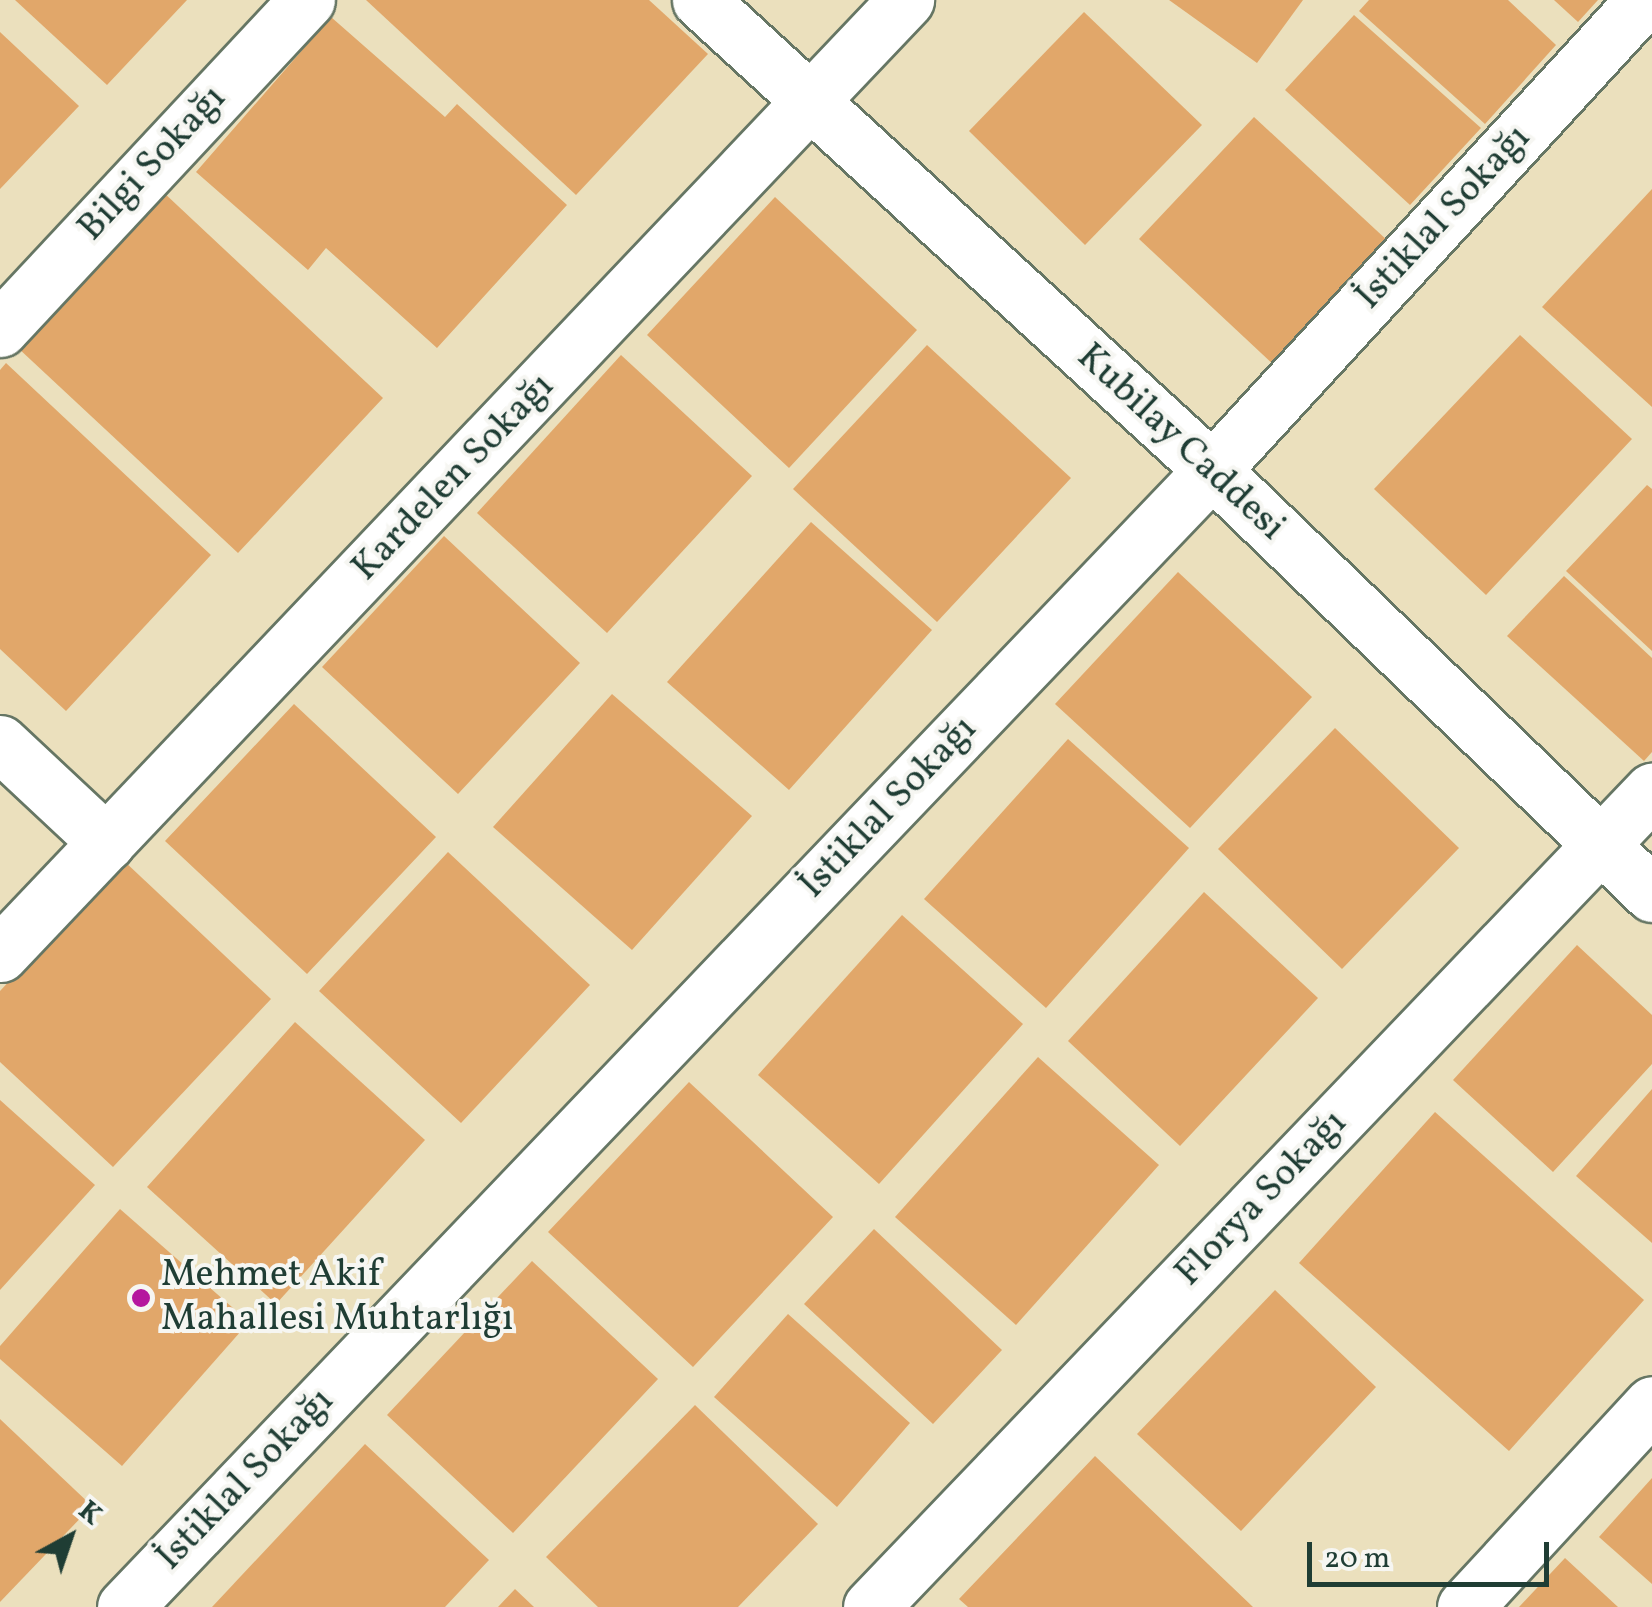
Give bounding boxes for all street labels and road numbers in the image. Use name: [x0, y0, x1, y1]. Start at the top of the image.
street label: Bilgi Sokağı: [69, 77, 237, 251]
street label: İstiklal Sokağı: [1347, 116, 1541, 320]
street label: Kubilay Caddesi: [1066, 335, 1294, 551]
street label: Kardelen Sokağı: [343, 365, 565, 591]
street label: İstiklal Sokağı: [791, 707, 987, 909]
street label: Florya Sokağı: [1167, 1101, 1357, 1297]
street label: İstiklal Sokağı: [148, 1379, 344, 1581]

